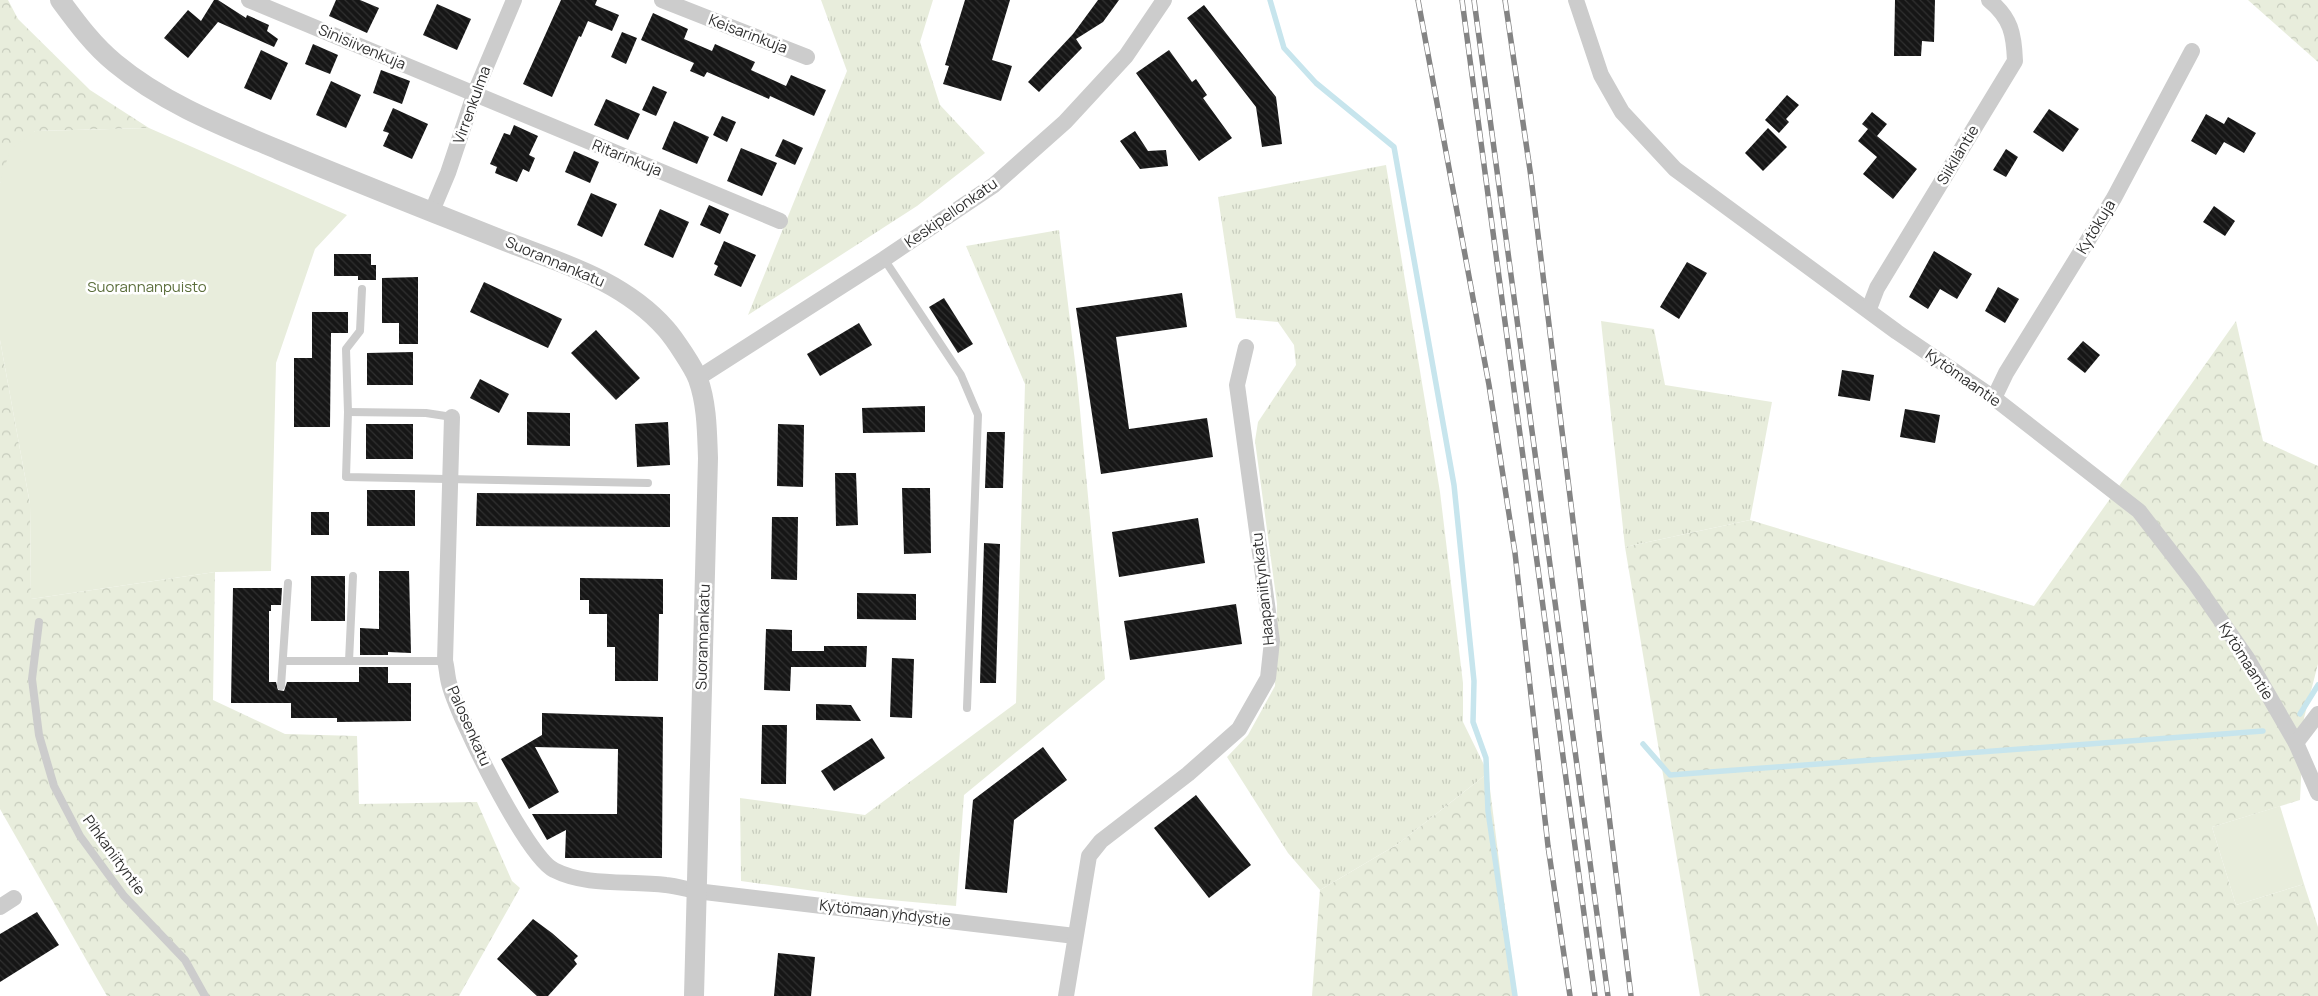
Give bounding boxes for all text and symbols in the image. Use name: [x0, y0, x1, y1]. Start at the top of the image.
street label: Keisarinkuja: [706, 9, 791, 58]
street label: Sinisiivenkuja: [315, 19, 409, 74]
street label: Virrenkulma: [448, 63, 495, 147]
street label: Siikiläntie: [1932, 121, 1984, 189]
street label: Ritarinkuja: [589, 134, 665, 181]
street label: Keskipellonkatu: [900, 173, 1001, 252]
street label: Kytökuja: [2071, 196, 2120, 258]
street label: Suorannankatu: [502, 231, 608, 292]
park label: Suorannanpuisto: [87, 276, 207, 297]
street label: Kytömaantie: [1921, 344, 2005, 412]
street label: Haapaniitynkatu: [1246, 532, 1279, 647]
street label: Suorannankatu: [690, 584, 715, 690]
street label: Kytömaantie: [2214, 618, 2279, 704]
street label: Palosenkatu: [443, 683, 496, 769]
street label: Pihkaniityntie: [78, 810, 151, 899]
street label: Kytömaan yhdystie: [818, 894, 952, 931]

